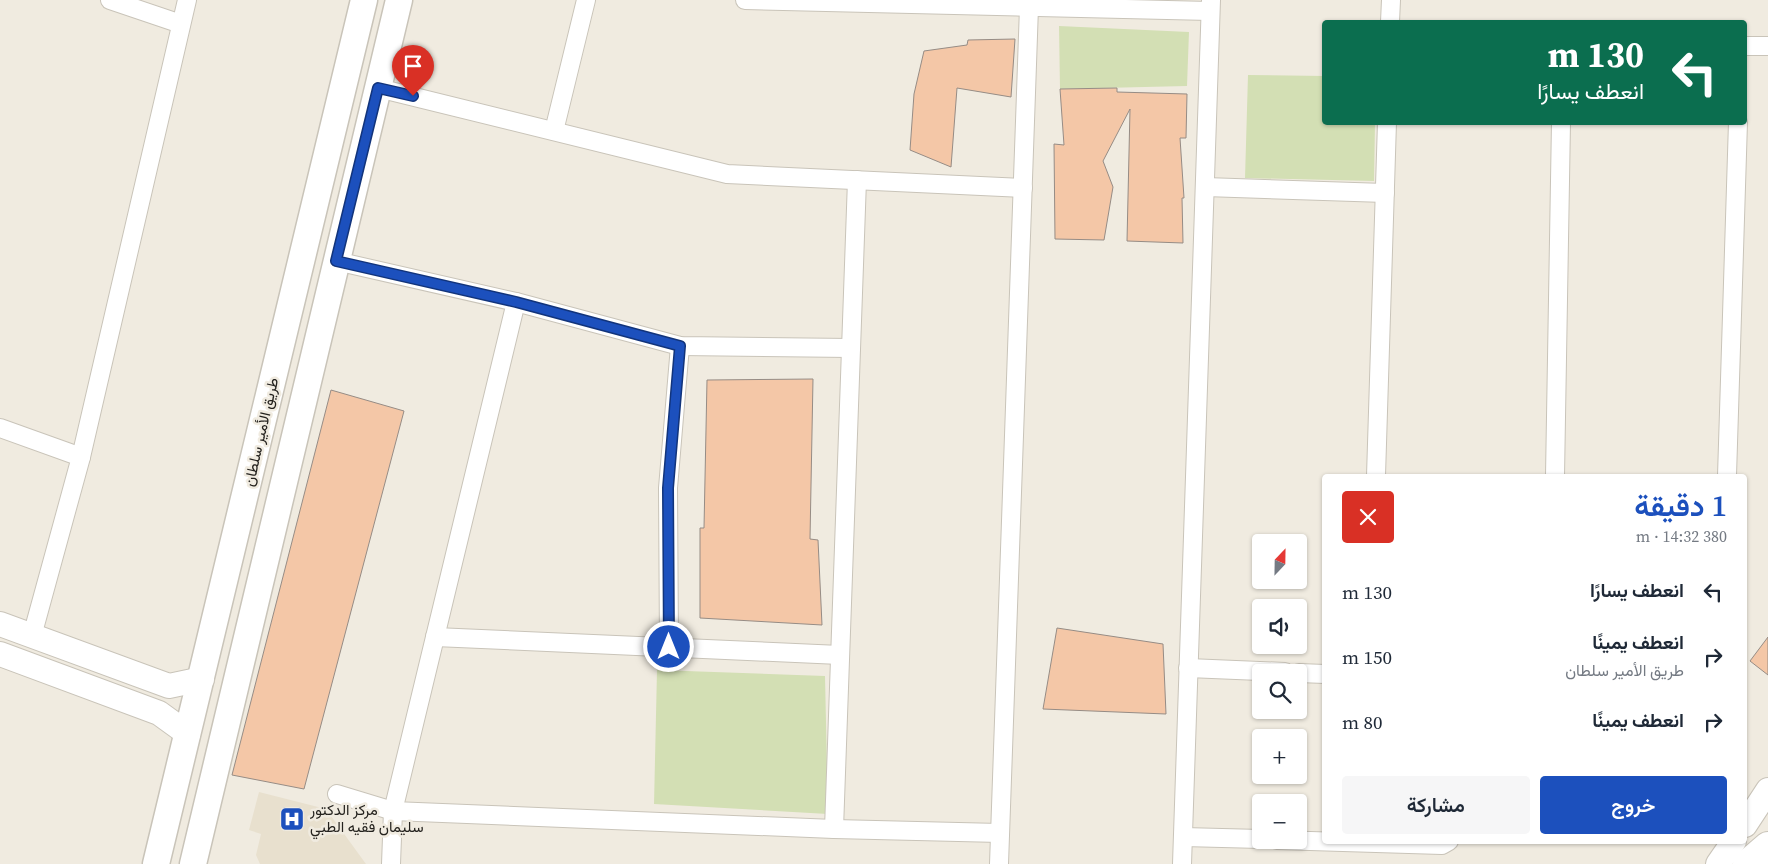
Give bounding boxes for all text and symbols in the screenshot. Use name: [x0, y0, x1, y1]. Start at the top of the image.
text: 130 m: [1548, 31, 1644, 79]
icon: left: [1662, 40, 1727, 105]
pin: [392, 45, 434, 96]
icon: arrive: [399, 52, 427, 80]
text: انعطف يسارًا: [1537, 76, 1644, 106]
street label: طريق الأمير سلطان: [238, 375, 283, 488]
text: 1 دقيقة: [1634, 485, 1727, 526]
button: close: [1342, 491, 1394, 543]
text: 380 m · 14:32: [1636, 525, 1727, 547]
north arrow: [1252, 534, 1308, 589]
map controls: [1252, 534, 1307, 849]
text: انعطف يسارًا: [1590, 577, 1684, 603]
icon: left: [1699, 578, 1727, 606]
text: 130 m: [1342, 579, 1392, 605]
button: sound: [1252, 599, 1307, 654]
position arrow: [642, 620, 694, 672]
text: انعطف يمينًا: [1592, 629, 1684, 655]
icon: right: [1699, 643, 1727, 671]
text: 150 m: [1342, 644, 1392, 670]
text: طريق الأمير سلطان: [1565, 659, 1684, 681]
button: search: [1252, 664, 1307, 719]
text: انعطف يمينًا: [1592, 707, 1684, 733]
icon: right: [1699, 708, 1727, 736]
text: 80 m: [1342, 709, 1383, 735]
button: +: [1252, 729, 1307, 784]
button: مشاركة: [1342, 776, 1530, 834]
button: خروج: [1540, 776, 1727, 834]
button: −: [1252, 794, 1307, 849]
place label: مركز الدكتور سليمان فقيه الطبي: [309, 799, 424, 840]
hospital icon: مركز الدكتور سليمان فقيه الطبي: [279, 806, 305, 832]

